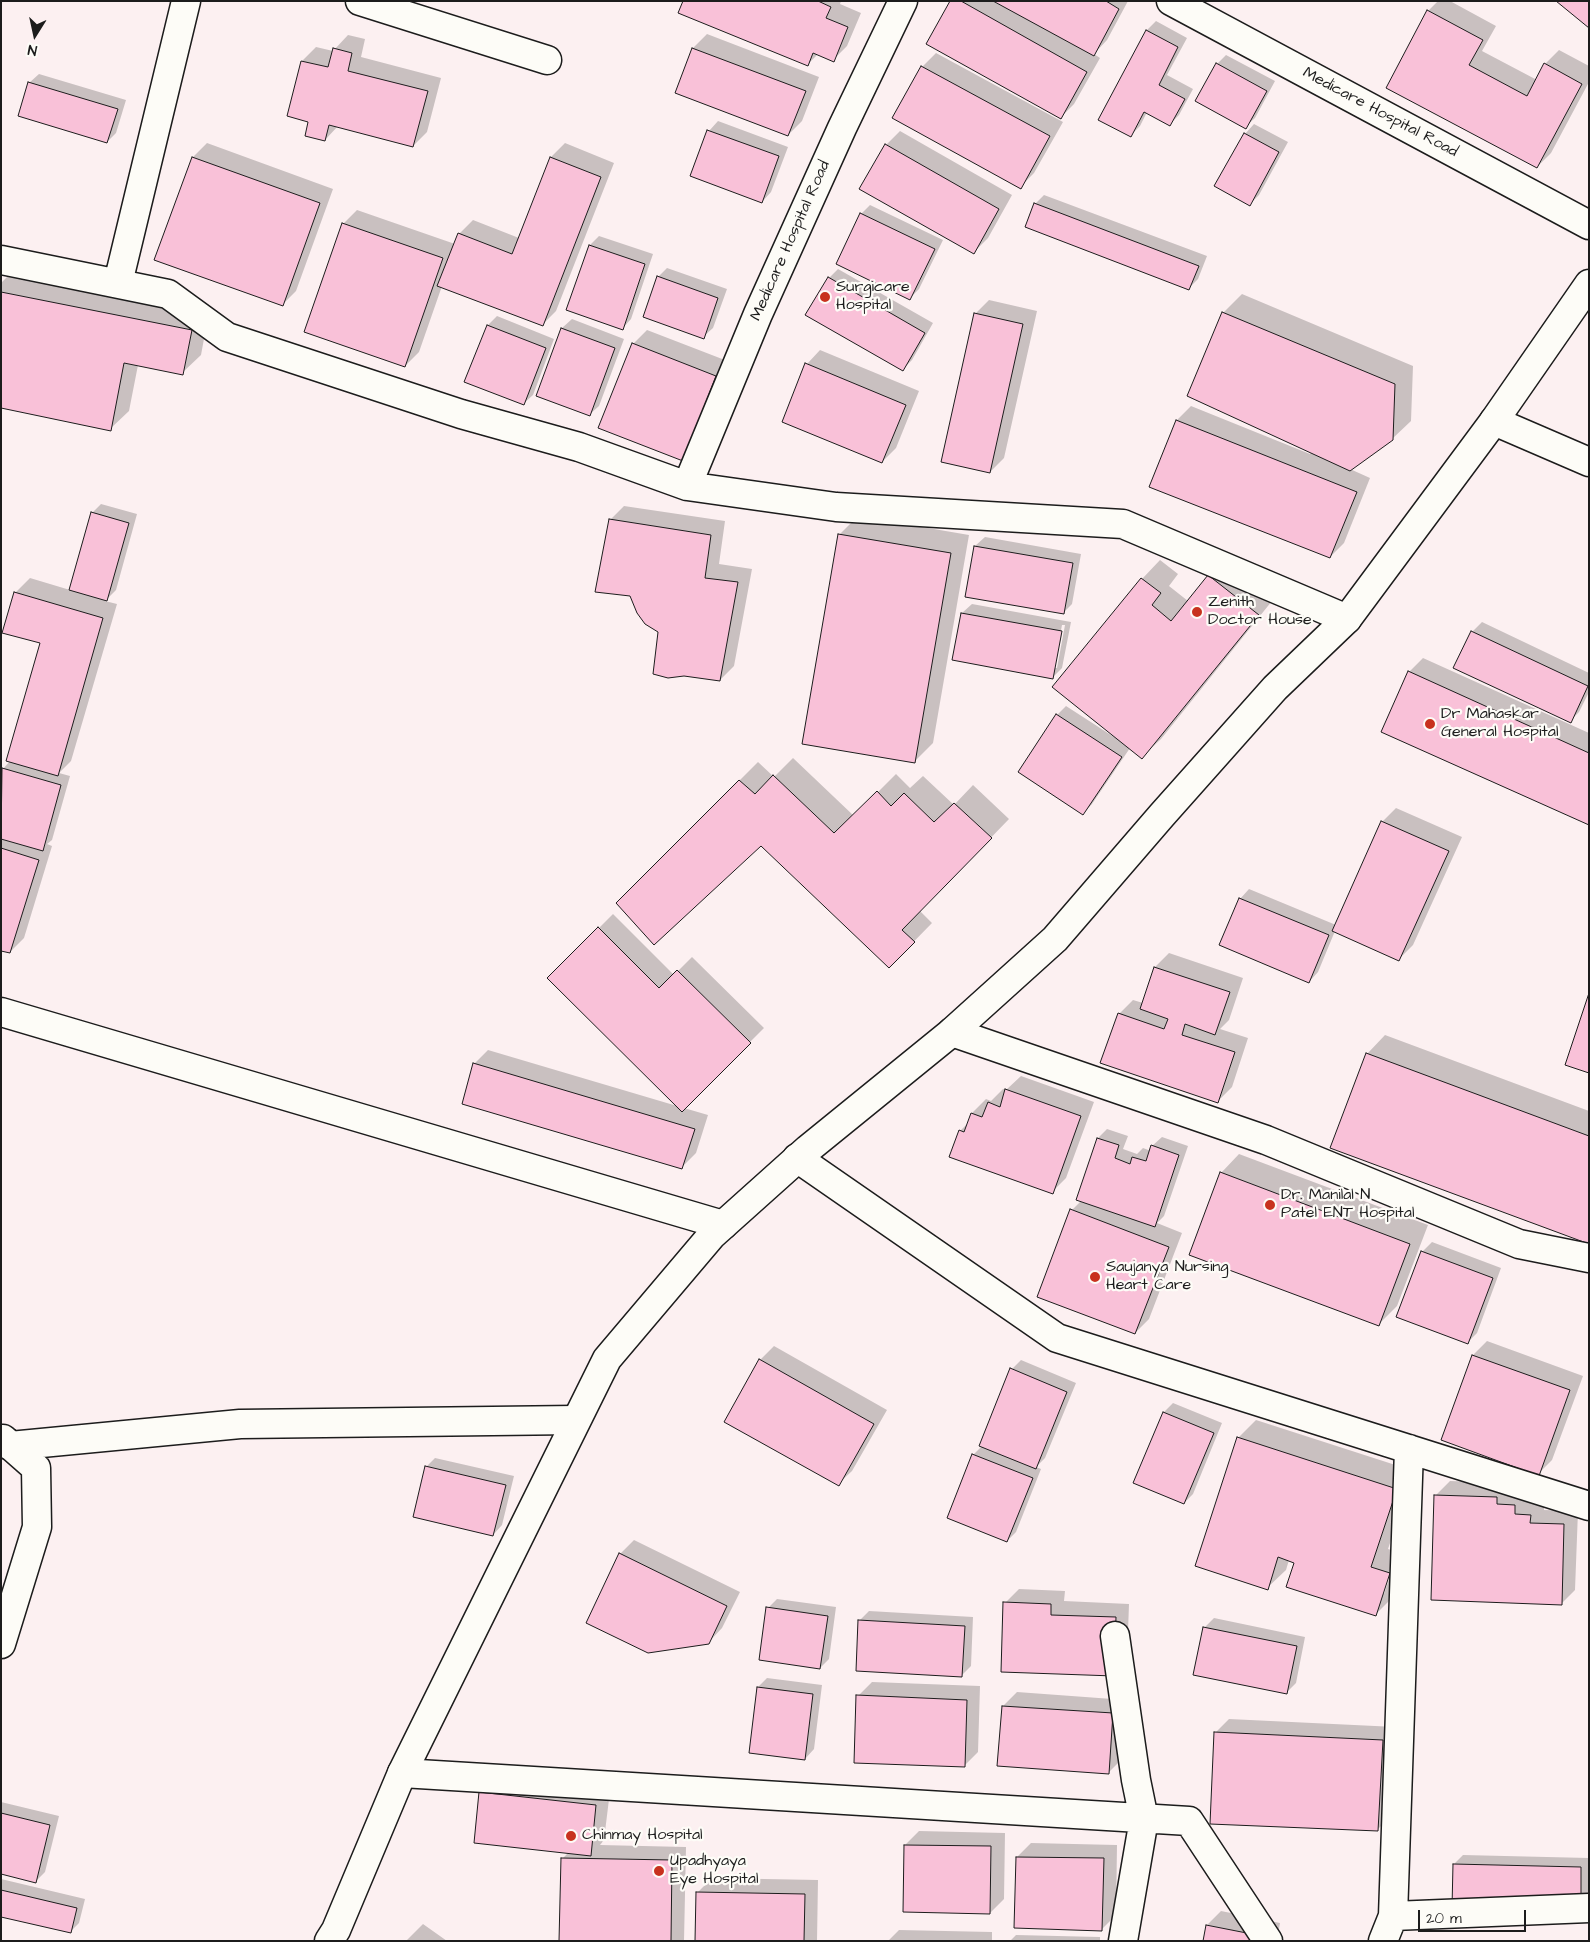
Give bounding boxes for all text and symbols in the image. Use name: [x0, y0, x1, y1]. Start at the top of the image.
north arrow: [10, 10, 60, 60]
text: N: [26, 39, 38, 60]
street label: Medicare Hospital Road: [1299, 64, 1461, 162]
street label: Medicare Hospital Road: [747, 158, 835, 324]
place label: Surgicare Hospital: [836, 278, 910, 316]
marker: Surgicare Hospital: [818, 290, 832, 304]
place label: Zenith Doctor House: [1208, 593, 1312, 631]
marker: Zenith Doctor House: [1190, 605, 1204, 619]
place label: Dr Mahaskar General Hospital: [1441, 705, 1558, 743]
marker: Dr Mahaskar General Hospital: [1423, 717, 1437, 731]
place label: Dr. Manilal N Patel ENT Hospital: [1281, 1186, 1414, 1224]
marker: Dr. Manilal N Patel ENT Hospital: [1263, 1198, 1277, 1212]
place label: Saujanya Nursing Heart Care: [1106, 1258, 1229, 1296]
marker: Saujanya Nursing Heart Care: [1088, 1270, 1102, 1284]
place label: Chinmay Hospital: [582, 1826, 703, 1846]
marker: Chinmay Hospital: [564, 1829, 578, 1843]
place label: Upadhyaya Eye Hospital: [670, 1852, 758, 1890]
marker: Upadhyaya Eye Hospital: [652, 1864, 666, 1878]
scale bar: [1420, 1900, 1528, 1932]
text: 20 m: [1426, 1908, 1462, 1929]

